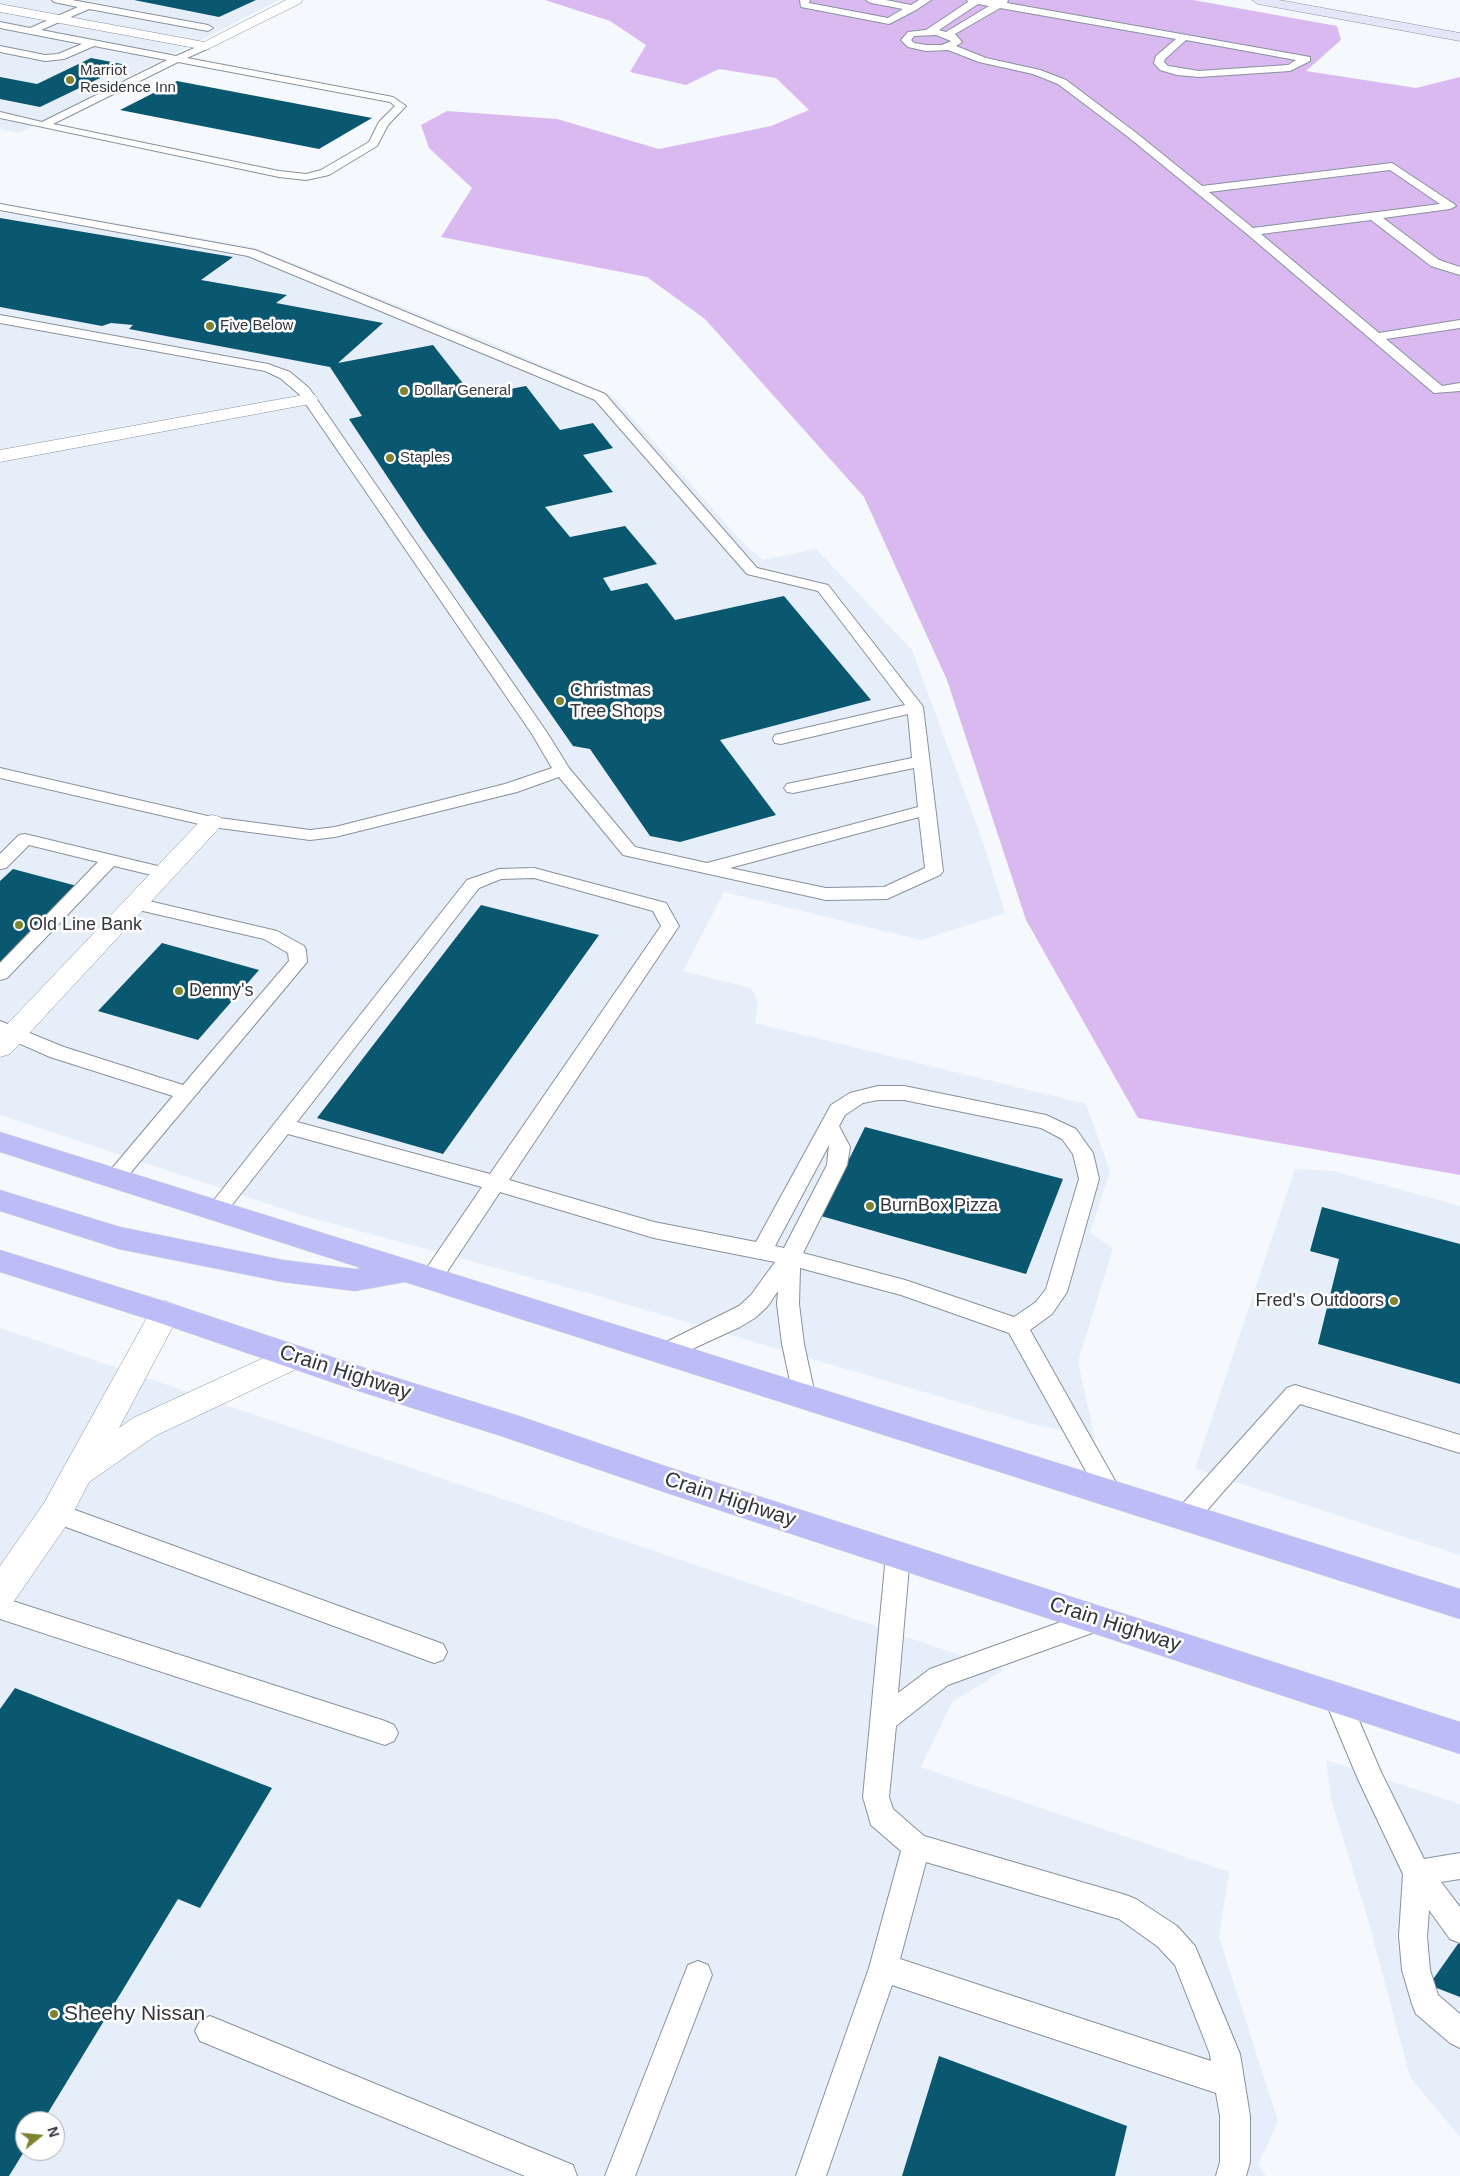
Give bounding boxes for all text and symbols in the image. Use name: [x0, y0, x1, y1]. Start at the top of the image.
place label: Marriot Residence Inn: [80, 62, 176, 97]
marker: Marriot Residence Inn: [64, 74, 76, 86]
place label: Five Below: [220, 317, 293, 335]
marker: Five Below: [204, 320, 216, 332]
place label: Dollar General: [414, 382, 511, 400]
marker: Dollar General: [398, 385, 410, 397]
place label: Staples: [400, 449, 450, 467]
marker: Staples: [384, 452, 396, 464]
place label: Christmas Tree Shops: [570, 680, 662, 722]
marker: Christmas Tree Shops: [554, 695, 566, 707]
place label: Old Line Bank: [29, 914, 142, 936]
marker: Old Line Bank: [13, 919, 25, 931]
place label: Denny's: [189, 980, 253, 1002]
marker: Denny's: [173, 985, 185, 997]
place label: BurnBox Pizza: [880, 1195, 998, 1217]
marker: BurnBox Pizza: [864, 1200, 876, 1212]
place label: Fred's Outdoors: [1256, 1290, 1384, 1312]
marker: Fred's Outdoors: [1388, 1295, 1400, 1307]
street label: Crain Highway: [276, 1340, 414, 1406]
street label: Crain Highway: [661, 1467, 799, 1533]
street label: Crain Highway: [1046, 1592, 1184, 1658]
place label: Sheehy Nissan: [64, 2001, 205, 2027]
marker: Sheehy Nissan: [48, 2008, 60, 2020]
north arrow: [15, 2111, 65, 2161]
text: N: [44, 2125, 63, 2139]

